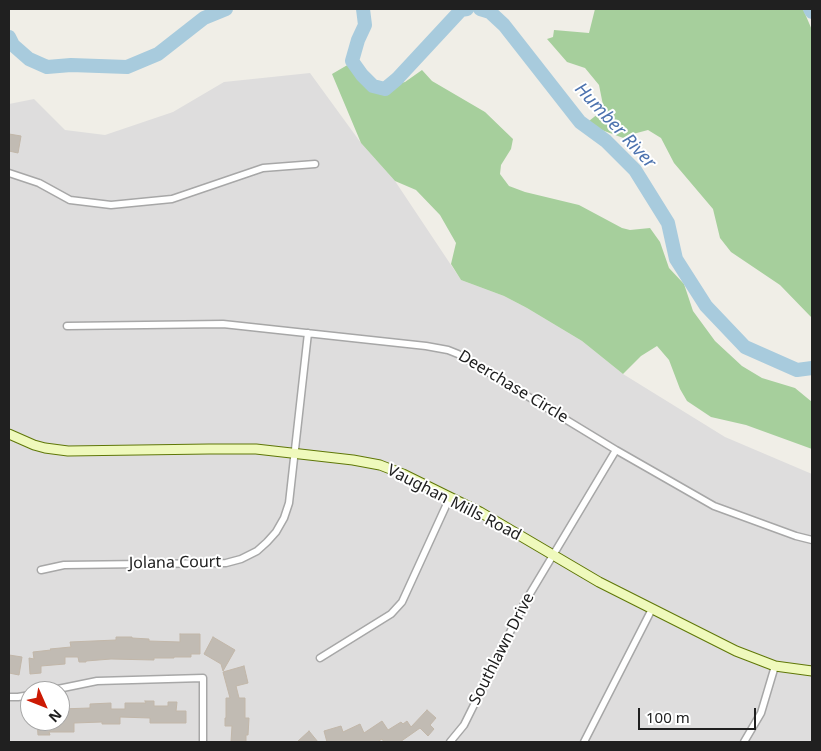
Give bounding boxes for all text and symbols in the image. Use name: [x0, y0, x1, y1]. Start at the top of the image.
water label: Humber River: [570, 79, 660, 173]
street label: Deerchase Circle: [455, 347, 571, 427]
street label: Vaughan Mills Road: [384, 461, 524, 545]
street label: Jolana Court: [129, 553, 221, 573]
street label: Southlawn Drive: [465, 590, 539, 708]
north arrow: [20, 681, 70, 731]
scale bar: [641, 698, 758, 730]
text: N: [45, 705, 66, 727]
text: 100 m: [646, 707, 690, 727]

